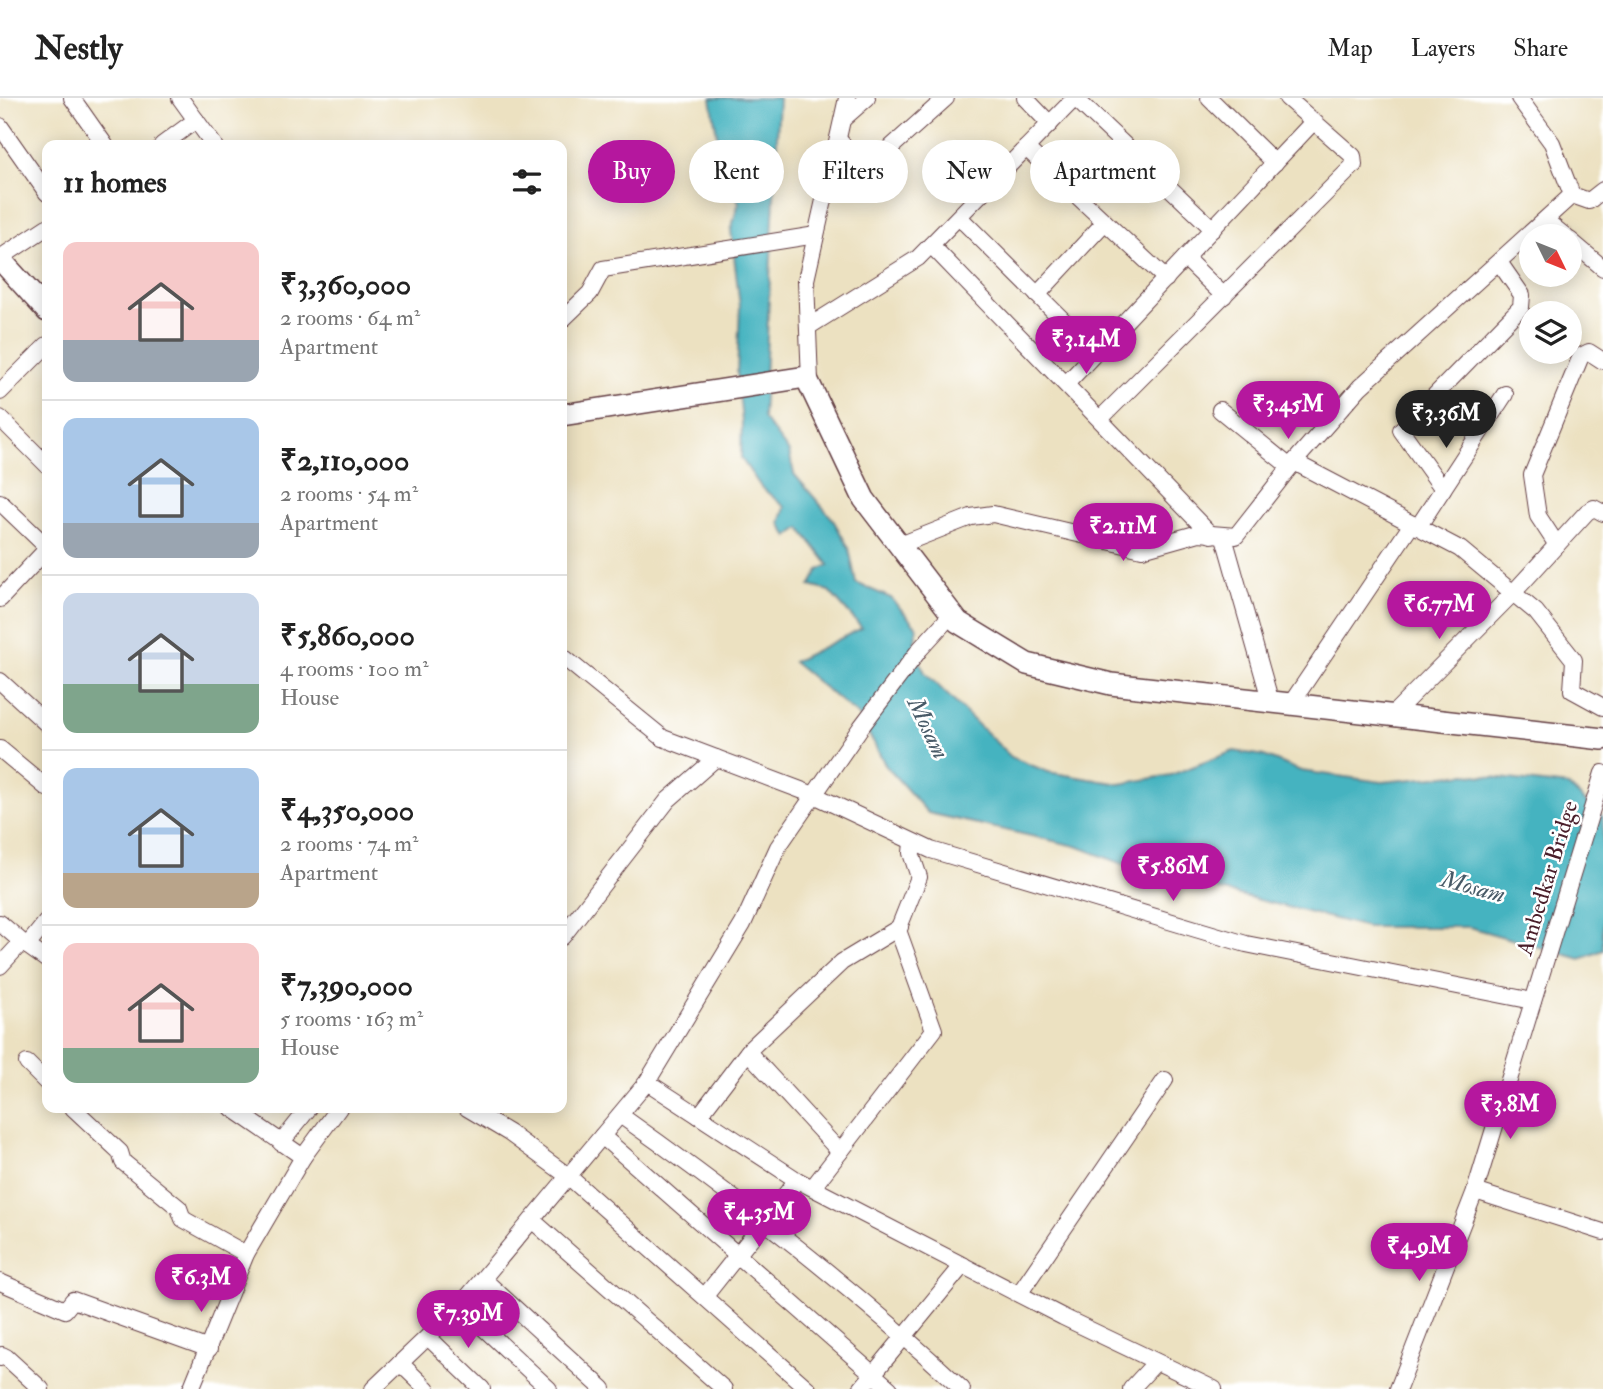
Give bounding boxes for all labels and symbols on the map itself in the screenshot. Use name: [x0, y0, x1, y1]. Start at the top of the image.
north arrow: [1519, 224, 1582, 287]
pin: ₹3.14M: [1029, 316, 1143, 376]
pin: ₹3.45M: [1231, 382, 1345, 441]
pin: ₹3.36M: [1389, 390, 1503, 450]
pin: ₹2.11M: [1066, 504, 1180, 563]
pin: ₹6.77M: [1382, 582, 1496, 641]
water label: Mosam: [899, 690, 956, 764]
street label: Ambedkar Bridge: [1509, 797, 1584, 960]
pin: ₹5.86M: [1116, 844, 1230, 903]
water label: Mosam: [1436, 863, 1508, 910]
pin: ₹3.8M: [1461, 1082, 1559, 1141]
pin: ₹4.35M: [702, 1190, 816, 1249]
pin: ₹4.9M: [1370, 1224, 1468, 1283]
pin: ₹6.3M: [152, 1254, 250, 1314]
pin: ₹7.39M: [411, 1290, 525, 1350]

